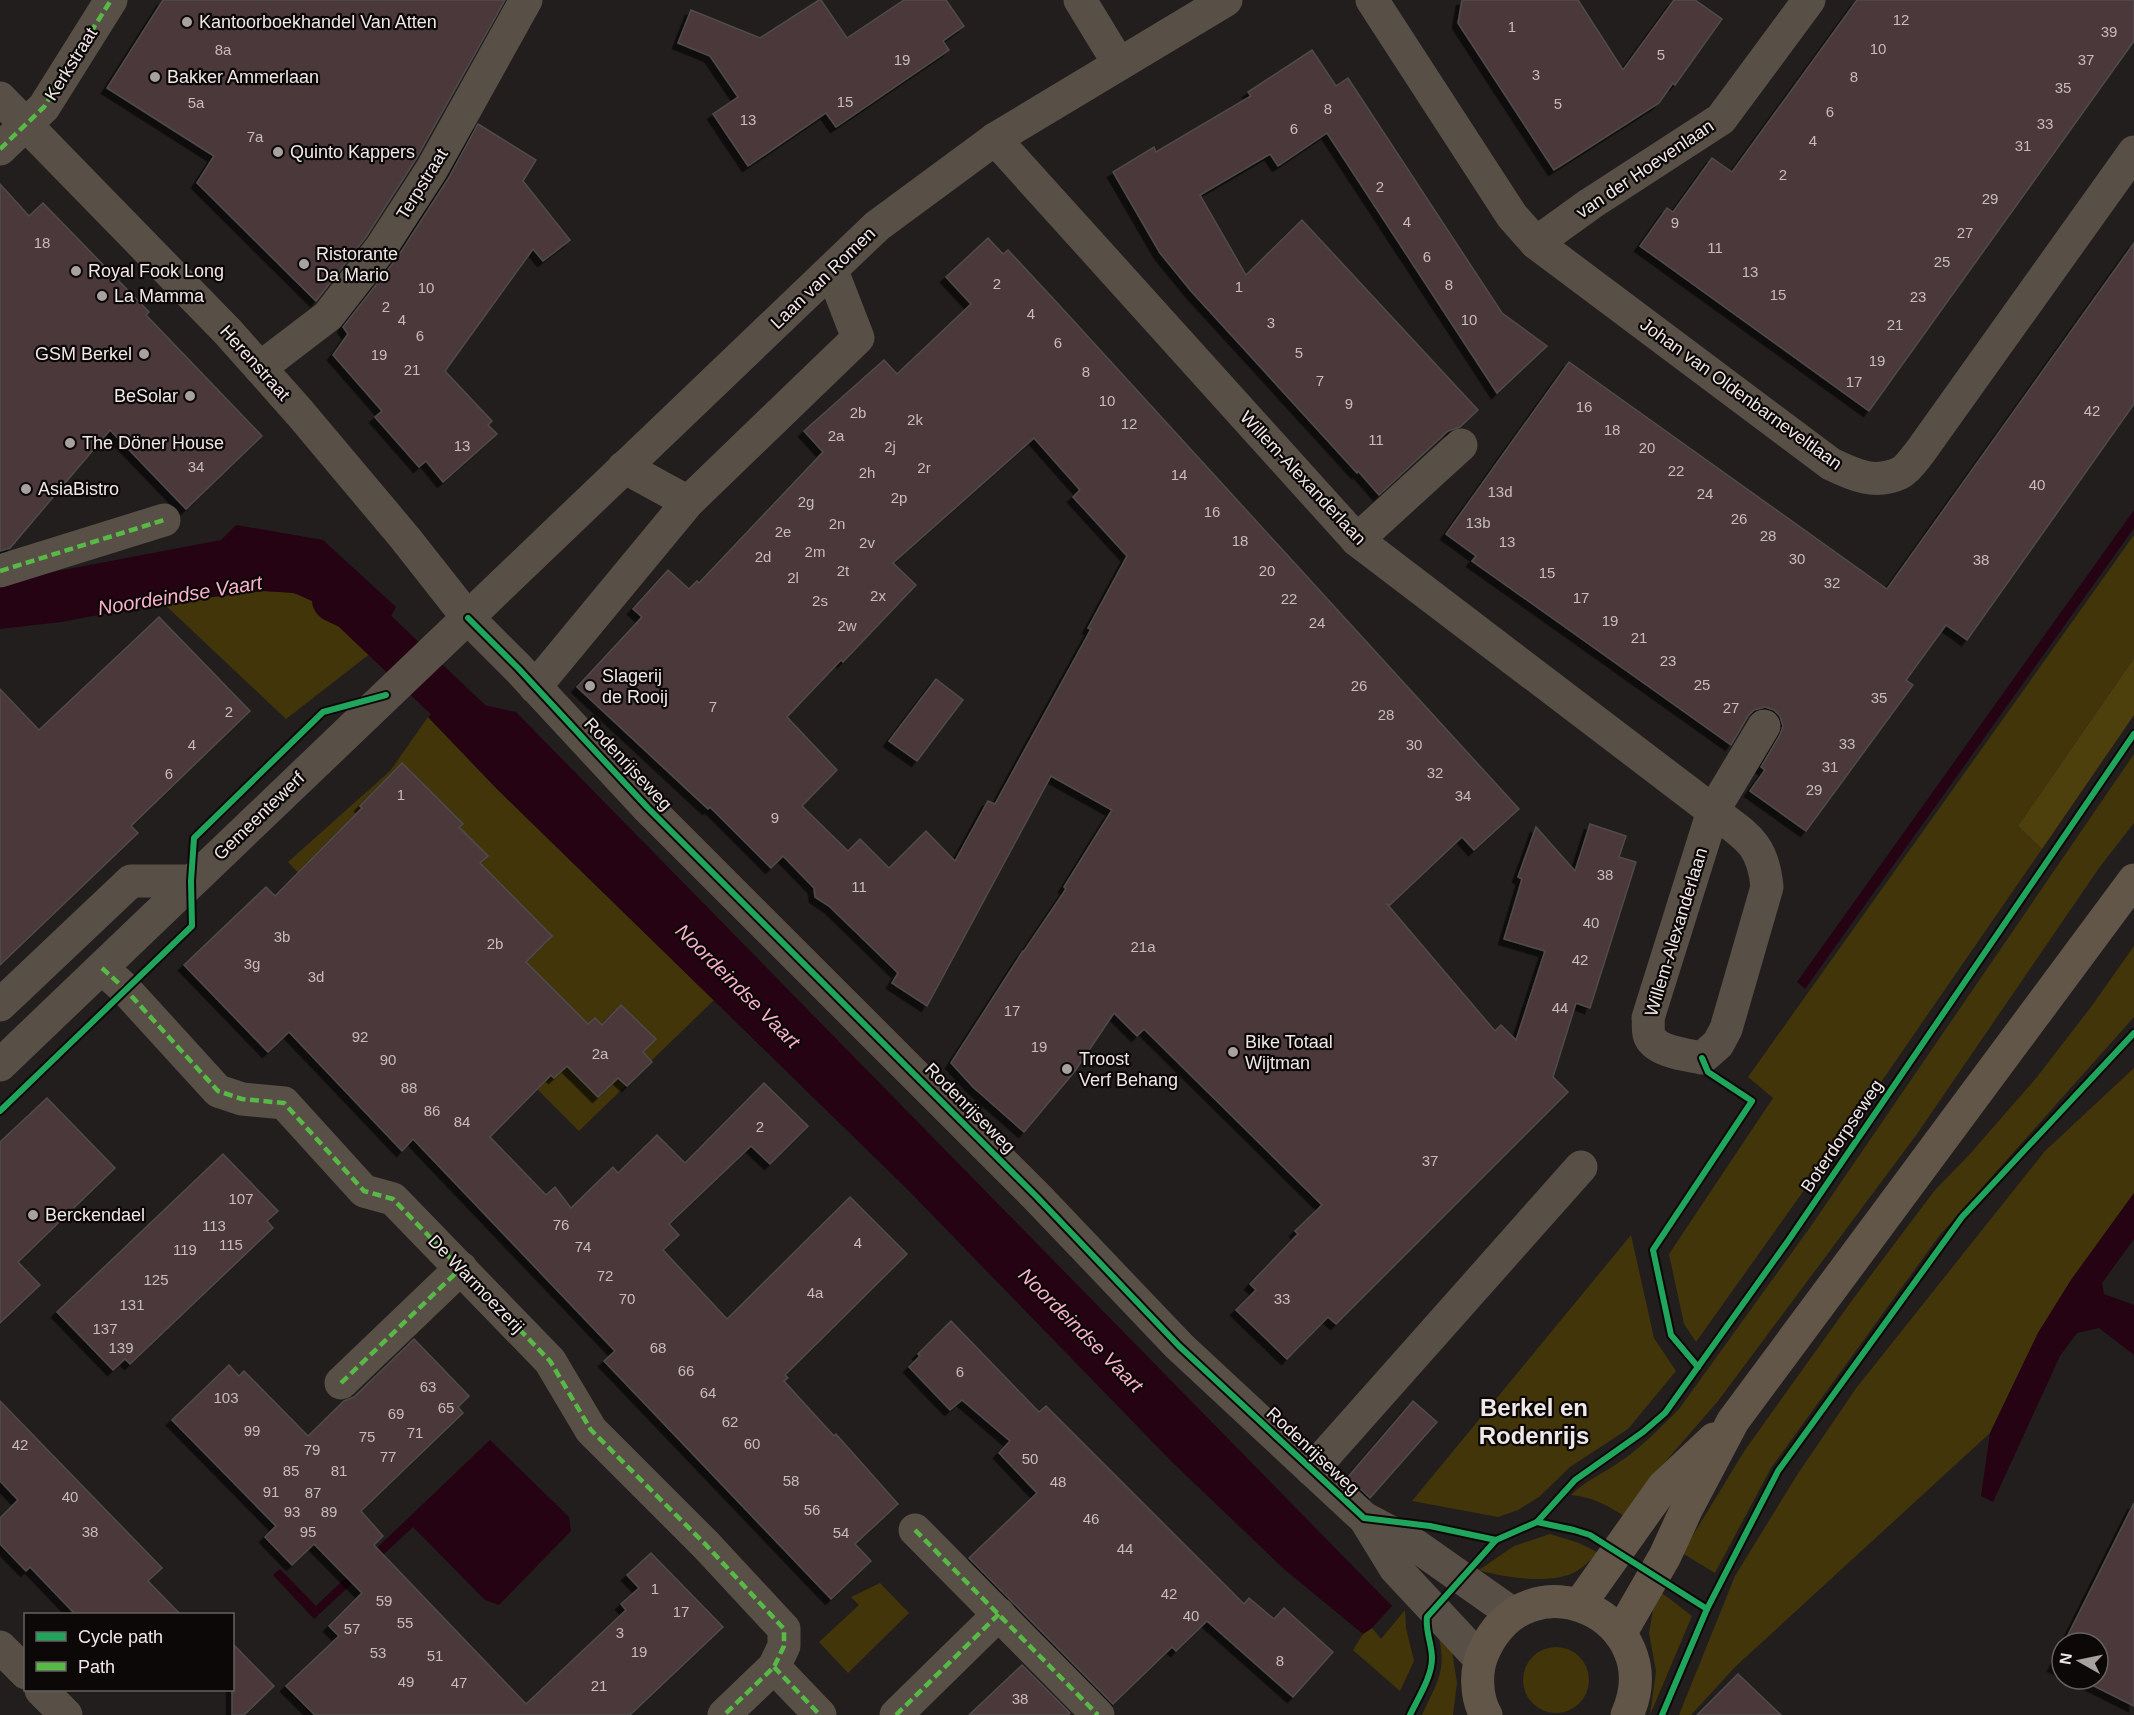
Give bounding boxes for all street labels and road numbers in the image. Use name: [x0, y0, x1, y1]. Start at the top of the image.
street label: Kerkstraat: [41, 24, 101, 104]
street label: van der Hoevenlaan: [1573, 116, 1717, 222]
street label: Terpstraat: [392, 145, 452, 223]
street label: Laan van Romen: [767, 223, 879, 333]
street label: Johan van Oldenbarneveltlaan: [1636, 314, 1846, 474]
street label: Herenstraat: [216, 321, 294, 405]
street label: Willem-Alexanderlaan: [1236, 407, 1370, 549]
street label: Rodenrijseweg: [580, 714, 676, 814]
street label: Gemeentewerf: [210, 767, 309, 864]
street label: Willem-Alexanderlaan: [1641, 845, 1711, 1019]
street label: Rodenrijseweg: [921, 1059, 1019, 1157]
street label: Boterdorpseweg: [1797, 1076, 1887, 1196]
street label: De Warmoezerij: [424, 1231, 528, 1337]
street label: Rodenrijseweg: [1263, 1403, 1363, 1499]

